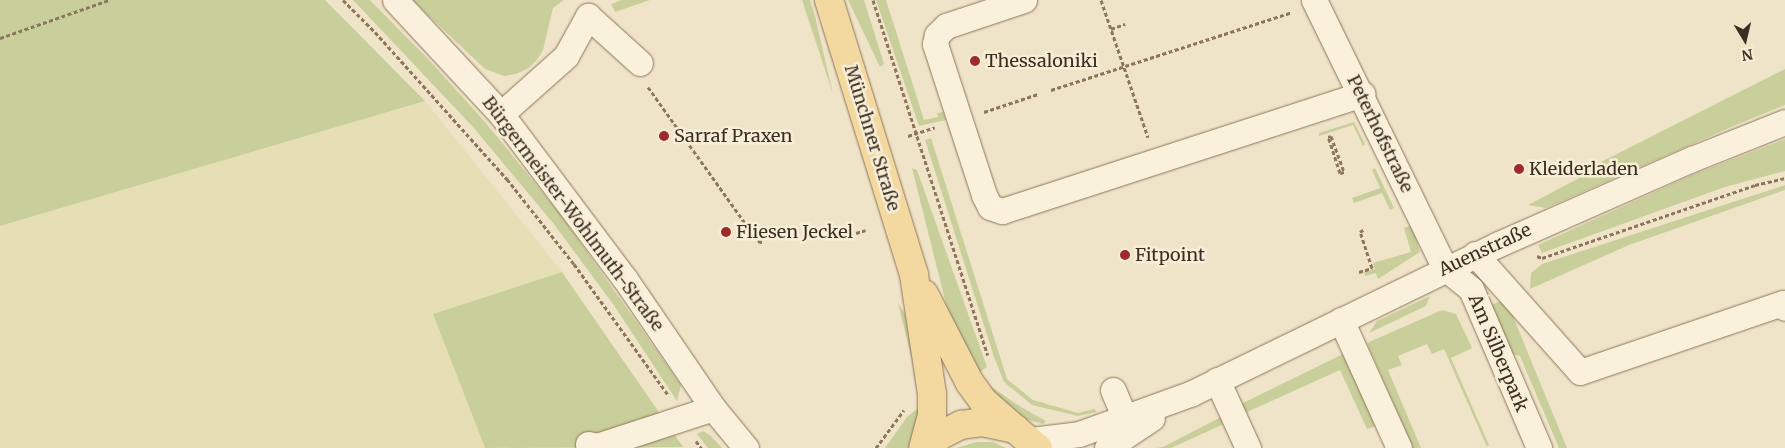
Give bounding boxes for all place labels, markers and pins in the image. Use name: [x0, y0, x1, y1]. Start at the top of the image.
place label: Thessaloniki: [985, 50, 1098, 72]
marker: Thessaloniki: [969, 55, 981, 67]
place label: Sarraf Praxen: [674, 125, 792, 147]
marker: Sarraf Praxen: [658, 130, 670, 142]
place label: Kleiderladen: [1529, 158, 1638, 180]
marker: Kleiderladen: [1513, 163, 1525, 175]
place label: Fliesen Jeckel: [736, 221, 853, 243]
marker: Fliesen Jeckel: [720, 226, 732, 238]
place label: Fitpoint: [1135, 244, 1205, 266]
marker: Fitpoint: [1119, 249, 1131, 261]

